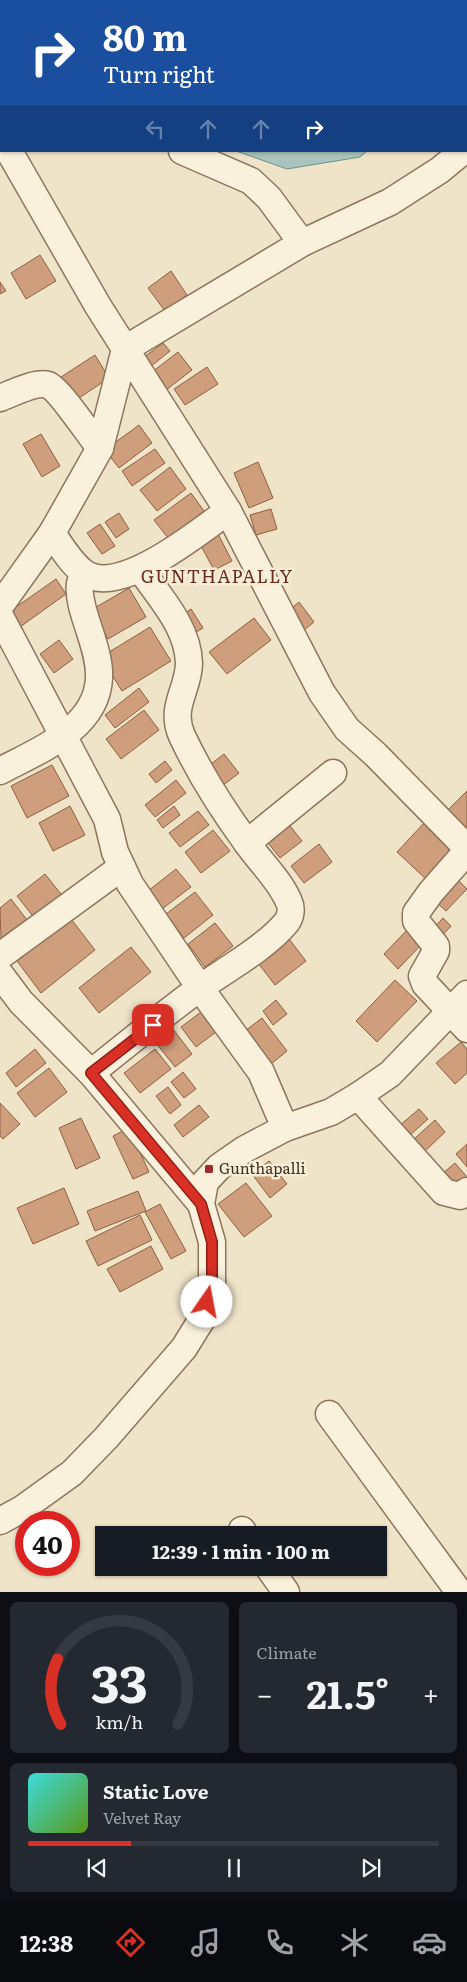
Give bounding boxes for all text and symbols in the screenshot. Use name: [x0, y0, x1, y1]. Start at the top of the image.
text: 80 m: [103, 10, 187, 62]
icon: right: [20, 20, 85, 85]
text: Turn right: [103, 57, 215, 90]
icon: left: [141, 115, 169, 143]
icon: ahead: [194, 115, 222, 143]
icon: ahead: [247, 115, 275, 143]
icon: right: [300, 115, 328, 143]
district label: GUNTHAPALLY: [141, 562, 293, 589]
pin: [132, 1004, 174, 1046]
icon: arrive: [139, 1011, 167, 1039]
place label: Gunthapalli: [219, 1156, 306, 1179]
marker: Gunthapalli: [203, 1163, 215, 1175]
position arrow: [180, 1275, 232, 1327]
speed limit sign: 40: [15, 1511, 80, 1576]
text: 12:39 · 1 min · 100 m: [152, 1537, 330, 1565]
text: Climate: [257, 1640, 317, 1664]
text: 33: [91, 1642, 148, 1719]
text: 21.5°: [306, 1664, 389, 1721]
text: −: [257, 1672, 273, 1714]
text: +: [423, 1672, 439, 1714]
text: km/h: [95, 1708, 143, 1735]
text: Static Love: [103, 1777, 208, 1805]
text: Velvet Ray: [103, 1805, 181, 1829]
icon: previous: [83, 1854, 111, 1882]
icon: pause: [220, 1854, 248, 1882]
icon: next: [357, 1854, 385, 1882]
icon: directions: [113, 1925, 148, 1960]
icon: music: [188, 1925, 223, 1960]
icon: phone: [262, 1925, 297, 1960]
icon: climate: [337, 1925, 372, 1960]
icon: car: [412, 1925, 447, 1960]
text: 12:38: [20, 1926, 73, 1959]

